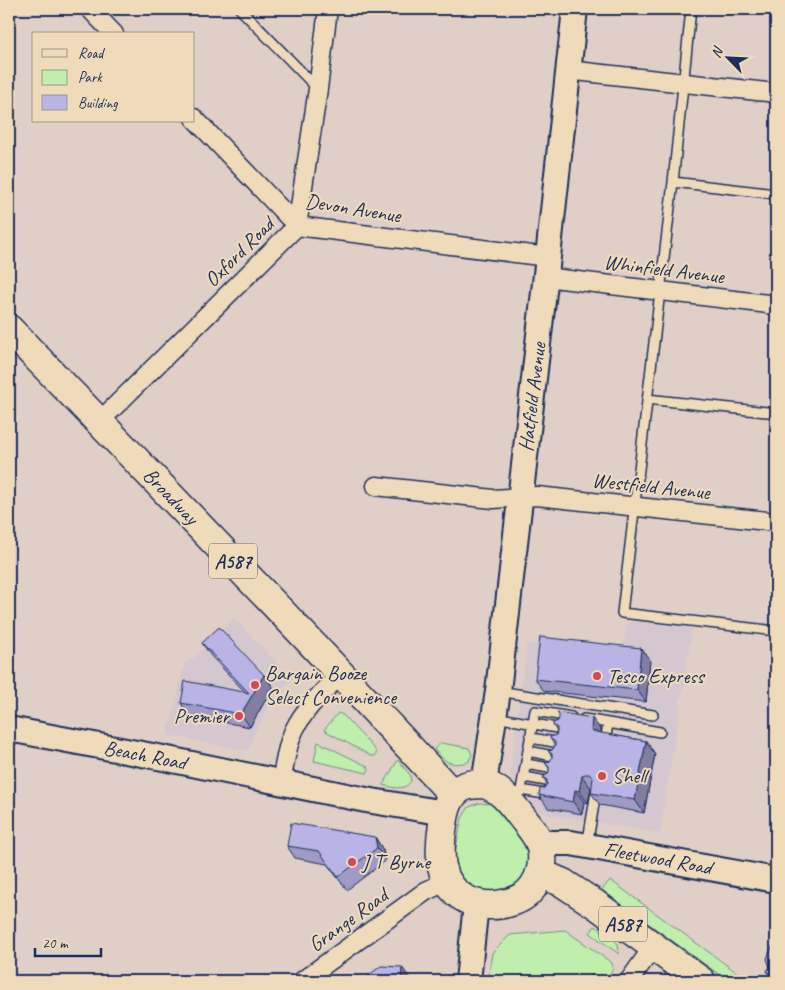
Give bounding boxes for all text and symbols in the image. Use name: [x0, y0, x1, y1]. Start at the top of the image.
legend: [32, 32, 195, 122]
north arrow: [702, 32, 752, 82]
text: N: [707, 43, 727, 60]
text: Road: [78, 44, 105, 63]
text: Park: [78, 68, 103, 87]
text: Building: [78, 94, 118, 113]
street label: Devon Avenue: [303, 188, 404, 229]
street label: Oxford Road: [199, 209, 282, 292]
street label: Whinfield Avenue: [603, 249, 727, 289]
street label: Hatfield Avenue: [512, 340, 552, 453]
street label: Broadway: [138, 462, 206, 531]
street label: Westfield Avenue: [591, 467, 712, 505]
road number: A587: [209, 544, 257, 578]
place label: Bargain Booze Select Convenience: [265, 660, 398, 710]
place label: Tesco Express: [607, 663, 705, 689]
marker: Tesco Express: [591, 670, 603, 682]
marker: Bargain Booze Select Convenience: [249, 679, 261, 691]
place label: Premier: [174, 703, 230, 729]
marker: Premier: [233, 710, 245, 722]
street label: Beach Road: [102, 734, 191, 776]
place label: Shell: [612, 763, 650, 789]
marker: Shell: [596, 770, 608, 782]
street label: Fleetwood Road: [602, 836, 717, 881]
place label: J T Byrne: [361, 849, 432, 875]
marker: J T Byrne: [346, 856, 358, 868]
street label: Grange Road: [303, 880, 396, 957]
road number: A587: [599, 906, 647, 942]
scale bar: [35, 925, 101, 957]
text: 20 m: [42, 934, 69, 953]

